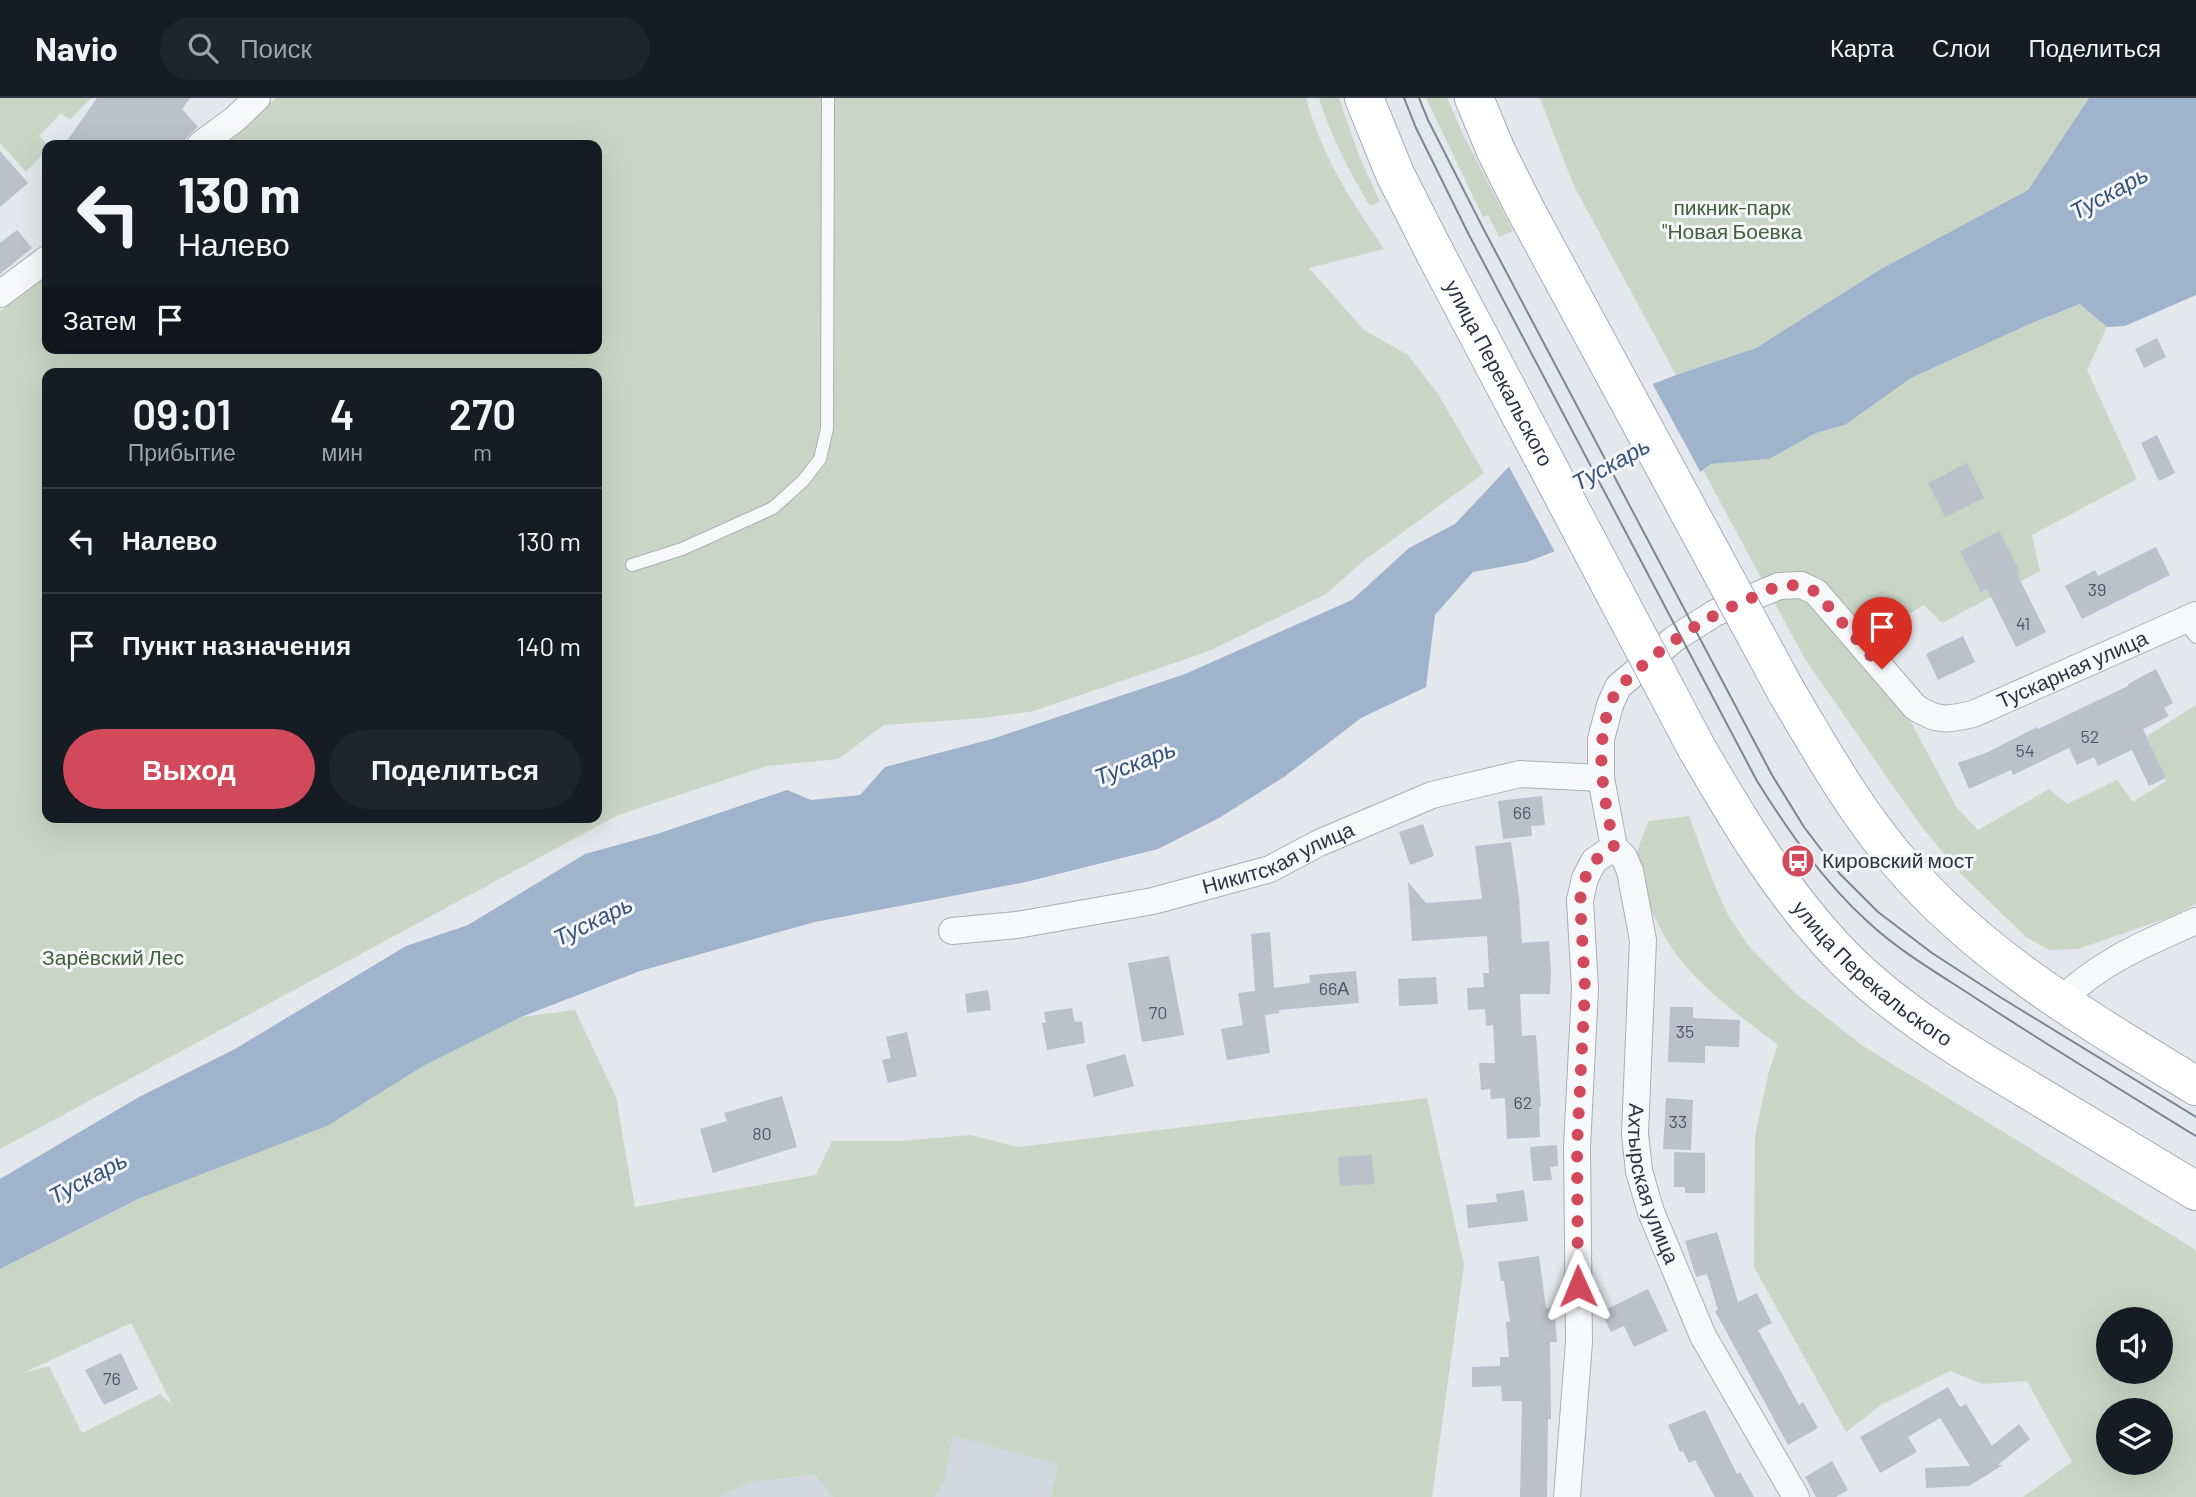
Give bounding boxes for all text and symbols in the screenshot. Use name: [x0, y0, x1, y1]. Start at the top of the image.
search box: [160, 17, 650, 80]
text: Navio: [35, 28, 118, 68]
icon: search: [184, 29, 222, 67]
text: Поиск: [240, 32, 312, 63]
text: Карта: [1830, 33, 1894, 62]
text: Слои: [1932, 33, 1990, 62]
text: Поделиться: [2028, 33, 2161, 62]
water label: Тускарь: [2065, 159, 2152, 225]
text: 130 m: [178, 164, 300, 223]
icon: left: [63, 168, 154, 259]
park label: пикник-парк "Новая Боевка: [1662, 194, 1802, 243]
text: Налево: [178, 224, 290, 262]
street label: улица Перекальского: [1440, 275, 1559, 470]
icon: arrive: [151, 301, 189, 339]
text: Затем: [63, 304, 137, 335]
text: 09:01: [132, 388, 231, 438]
text: 4: [330, 388, 355, 438]
text: 270: [449, 388, 516, 438]
water label: Тускарь: [1567, 430, 1654, 496]
text: Прибытие: [128, 438, 236, 466]
text: мин: [322, 438, 363, 466]
text: m: [473, 438, 492, 466]
icon: left: [63, 522, 101, 560]
text: Налево: [122, 524, 217, 555]
text: 130 m: [517, 525, 581, 556]
house number: 39: [2088, 578, 2106, 600]
pin: [1852, 597, 1912, 669]
icon: arrive: [1863, 608, 1901, 646]
house number: 41: [2016, 612, 2030, 634]
street label: Тускарная улица: [1993, 624, 2151, 713]
icon: arrive: [63, 627, 101, 665]
text: Пункт назначения: [122, 629, 351, 660]
text: 140 m: [516, 630, 581, 661]
house number: 52: [2081, 725, 2099, 747]
button: Выход: [63, 729, 315, 809]
button: Поделиться: [329, 729, 581, 809]
water label: Тускарь: [1090, 734, 1179, 790]
house number: 54: [2015, 739, 2035, 761]
house number: 66: [1513, 801, 1531, 823]
street label: Никитская улица: [1199, 816, 1358, 898]
bus stop icon: Кировский мост: [1779, 842, 1817, 880]
place label: Кировский мост: [1822, 847, 1974, 872]
water label: Тускарь: [548, 889, 637, 951]
street label: улица Перекальского: [1788, 895, 1958, 1051]
park label: Зарёвский Лес: [42, 944, 184, 969]
house number: 66А: [1319, 977, 1349, 999]
house number: 70: [1149, 1001, 1167, 1023]
house number: 35: [1676, 1020, 1694, 1042]
house number: 62: [1514, 1091, 1532, 1113]
street label: Ахтырская улица: [1624, 1103, 1685, 1267]
house number: 33: [1669, 1110, 1687, 1132]
house number: 80: [752, 1122, 772, 1144]
water label: Тускарь: [44, 1145, 132, 1209]
position arrow: [1541, 1249, 1615, 1323]
map controls: [2096, 1307, 2173, 1475]
button: sound: [2096, 1307, 2173, 1384]
house number: 76: [103, 1367, 121, 1389]
button: layers: [2096, 1398, 2173, 1475]

